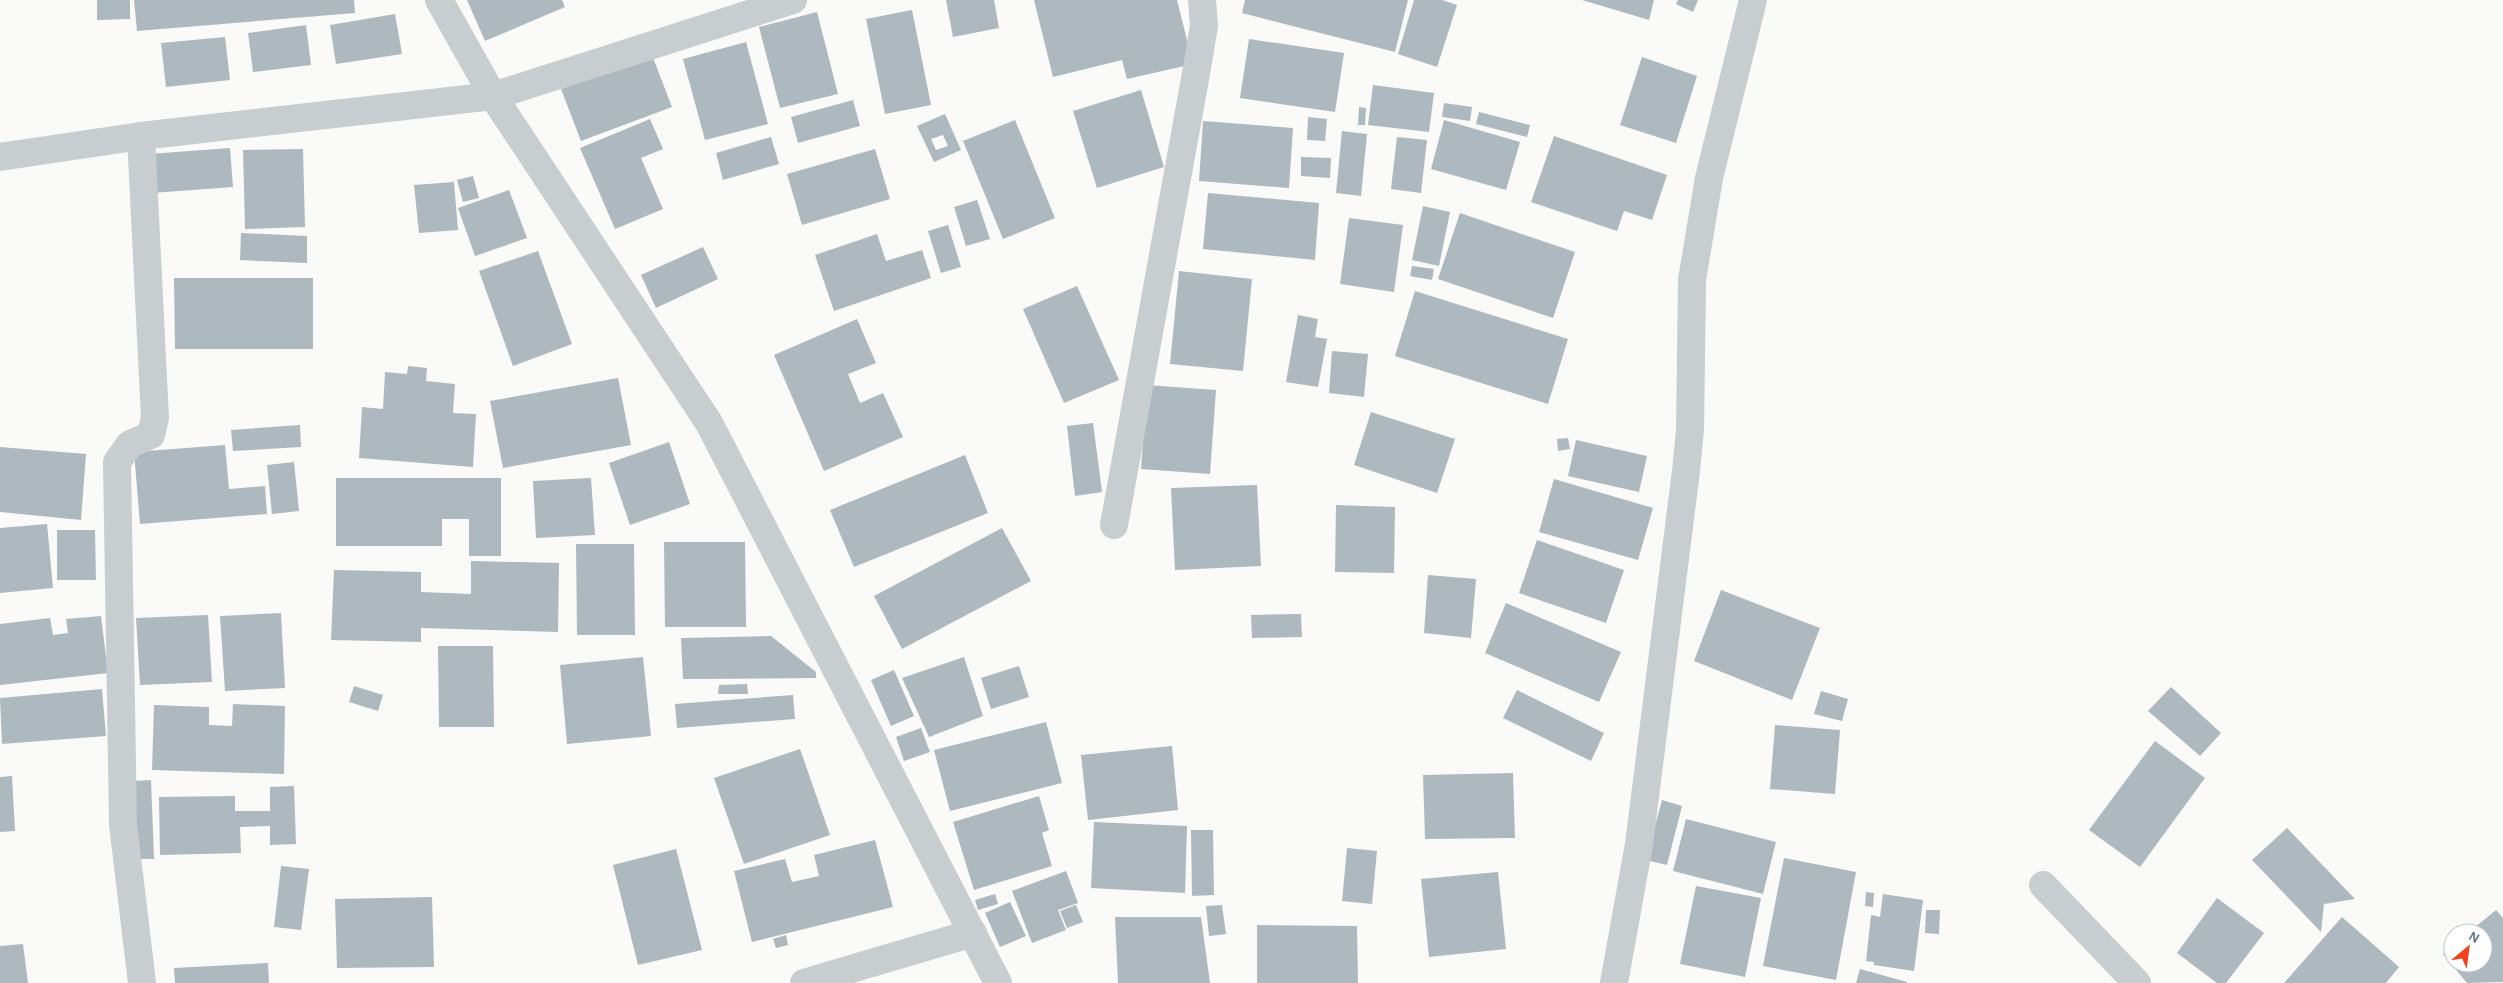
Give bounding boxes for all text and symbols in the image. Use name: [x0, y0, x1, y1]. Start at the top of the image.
north arrow: [2443, 923, 2493, 973]
text: N: [2466, 929, 2481, 946]

